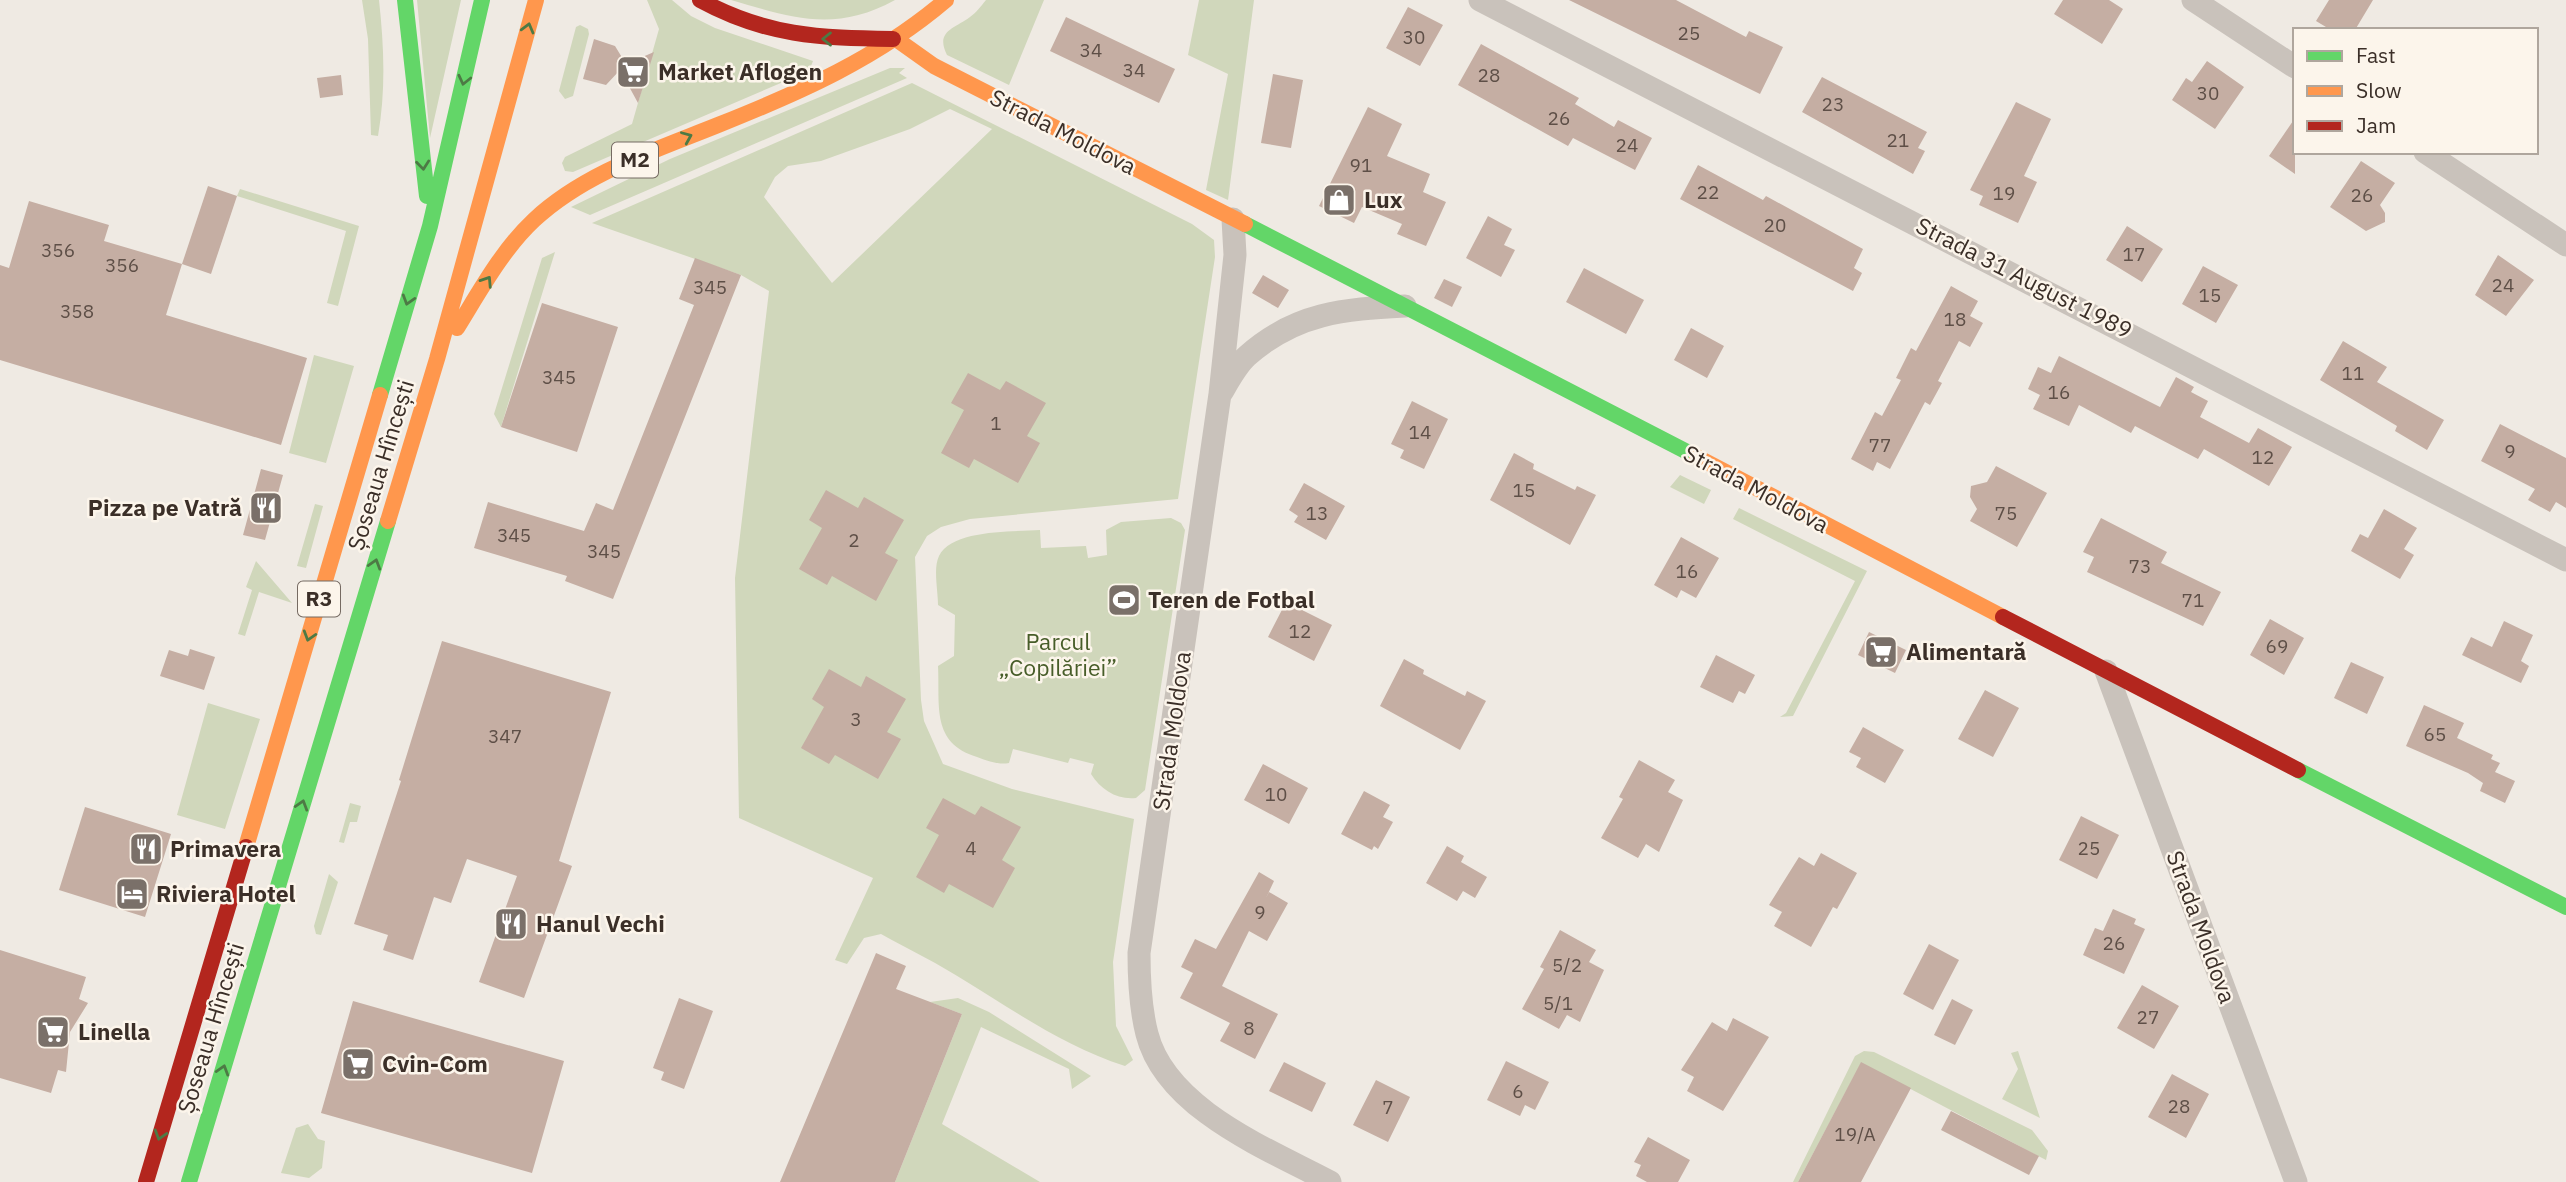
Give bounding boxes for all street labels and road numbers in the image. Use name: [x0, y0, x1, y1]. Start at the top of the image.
street label: Strada Moldova: [985, 81, 1142, 181]
road number: M2: [612, 142, 658, 178]
street label: Strada 31 August 1989: [1911, 210, 2138, 345]
street label: Șoseaua Hîncești: [340, 376, 420, 554]
street label: Strada Moldova: [1679, 437, 1834, 539]
road number: R3: [298, 582, 340, 616]
street label: Strada Moldova: [1145, 649, 1197, 812]
street label: Strada Moldova: [2160, 846, 2243, 1007]
street label: Șoseaua Hîncești: [170, 939, 250, 1117]

